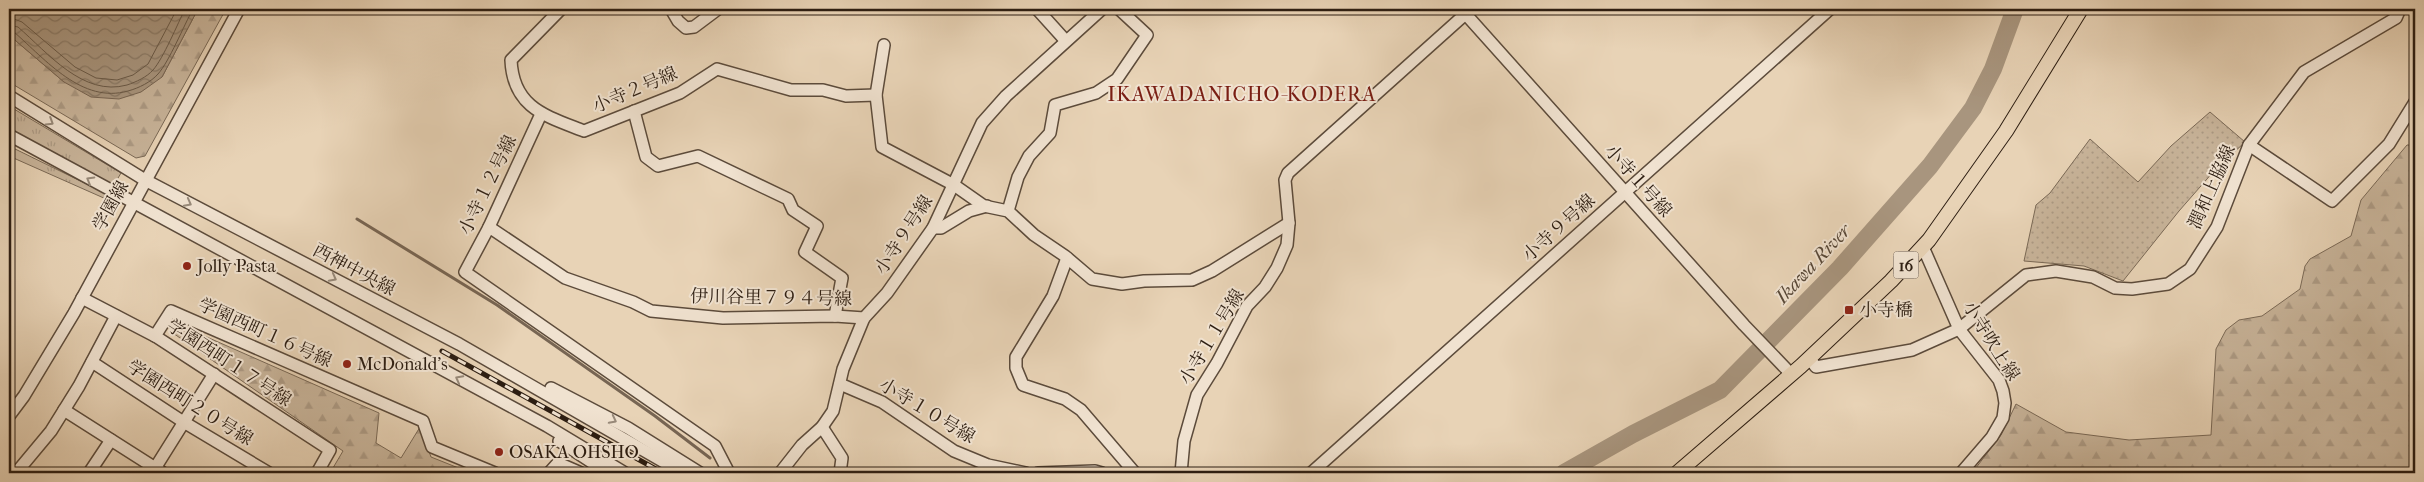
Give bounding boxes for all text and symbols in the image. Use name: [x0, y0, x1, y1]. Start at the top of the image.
street label: 小寺２号線: [589, 63, 681, 117]
district label: IKAWADANICHO-KODERA: [1108, 83, 1376, 106]
one-way arrow: [45, 115, 54, 125]
street label: 小寺１２号線: [455, 132, 521, 238]
street label: 小寺１号線: [1600, 141, 1676, 221]
street label: 潤和上脇線: [2184, 142, 2240, 232]
one-way arrow: [87, 176, 96, 186]
street label: 学園線: [89, 177, 133, 235]
street label: 小寺９号線: [1519, 190, 1599, 266]
street label: 小寺９号線: [871, 192, 937, 278]
one-way arrow: [183, 197, 192, 207]
water label: Ikawa River: [1770, 219, 1856, 309]
street label: 西神中央線: [309, 240, 399, 300]
road number: 16: [1894, 252, 1918, 278]
place label: Jolly Pasta: [195, 256, 277, 277]
marker: Jolly Pasta: [181, 260, 193, 272]
one-way arrow: [327, 272, 336, 282]
street label: 小寺１１号線: [1175, 285, 1249, 389]
street label: 伊川谷里７９４号線: [690, 286, 852, 310]
street label: 学園西町１６号線: [195, 294, 335, 372]
street label: 小寺吹上線: [1958, 297, 2024, 385]
place label: 小寺橋: [1859, 300, 1913, 321]
marker: 小寺橋: [1843, 304, 1855, 316]
street label: 学園西町１７号線: [163, 315, 295, 411]
place label: McDonald's: [357, 354, 448, 375]
street label: 学園西町２０号線: [123, 356, 257, 450]
marker: McDonald's: [341, 358, 353, 370]
street label: 小寺１０号線: [875, 374, 979, 448]
one-way arrow: [455, 375, 464, 385]
one-way arrow: [608, 414, 617, 424]
place label: OSAKA OHSHO: [509, 442, 639, 463]
marker: OSAKA OHSHO: [493, 446, 505, 458]

